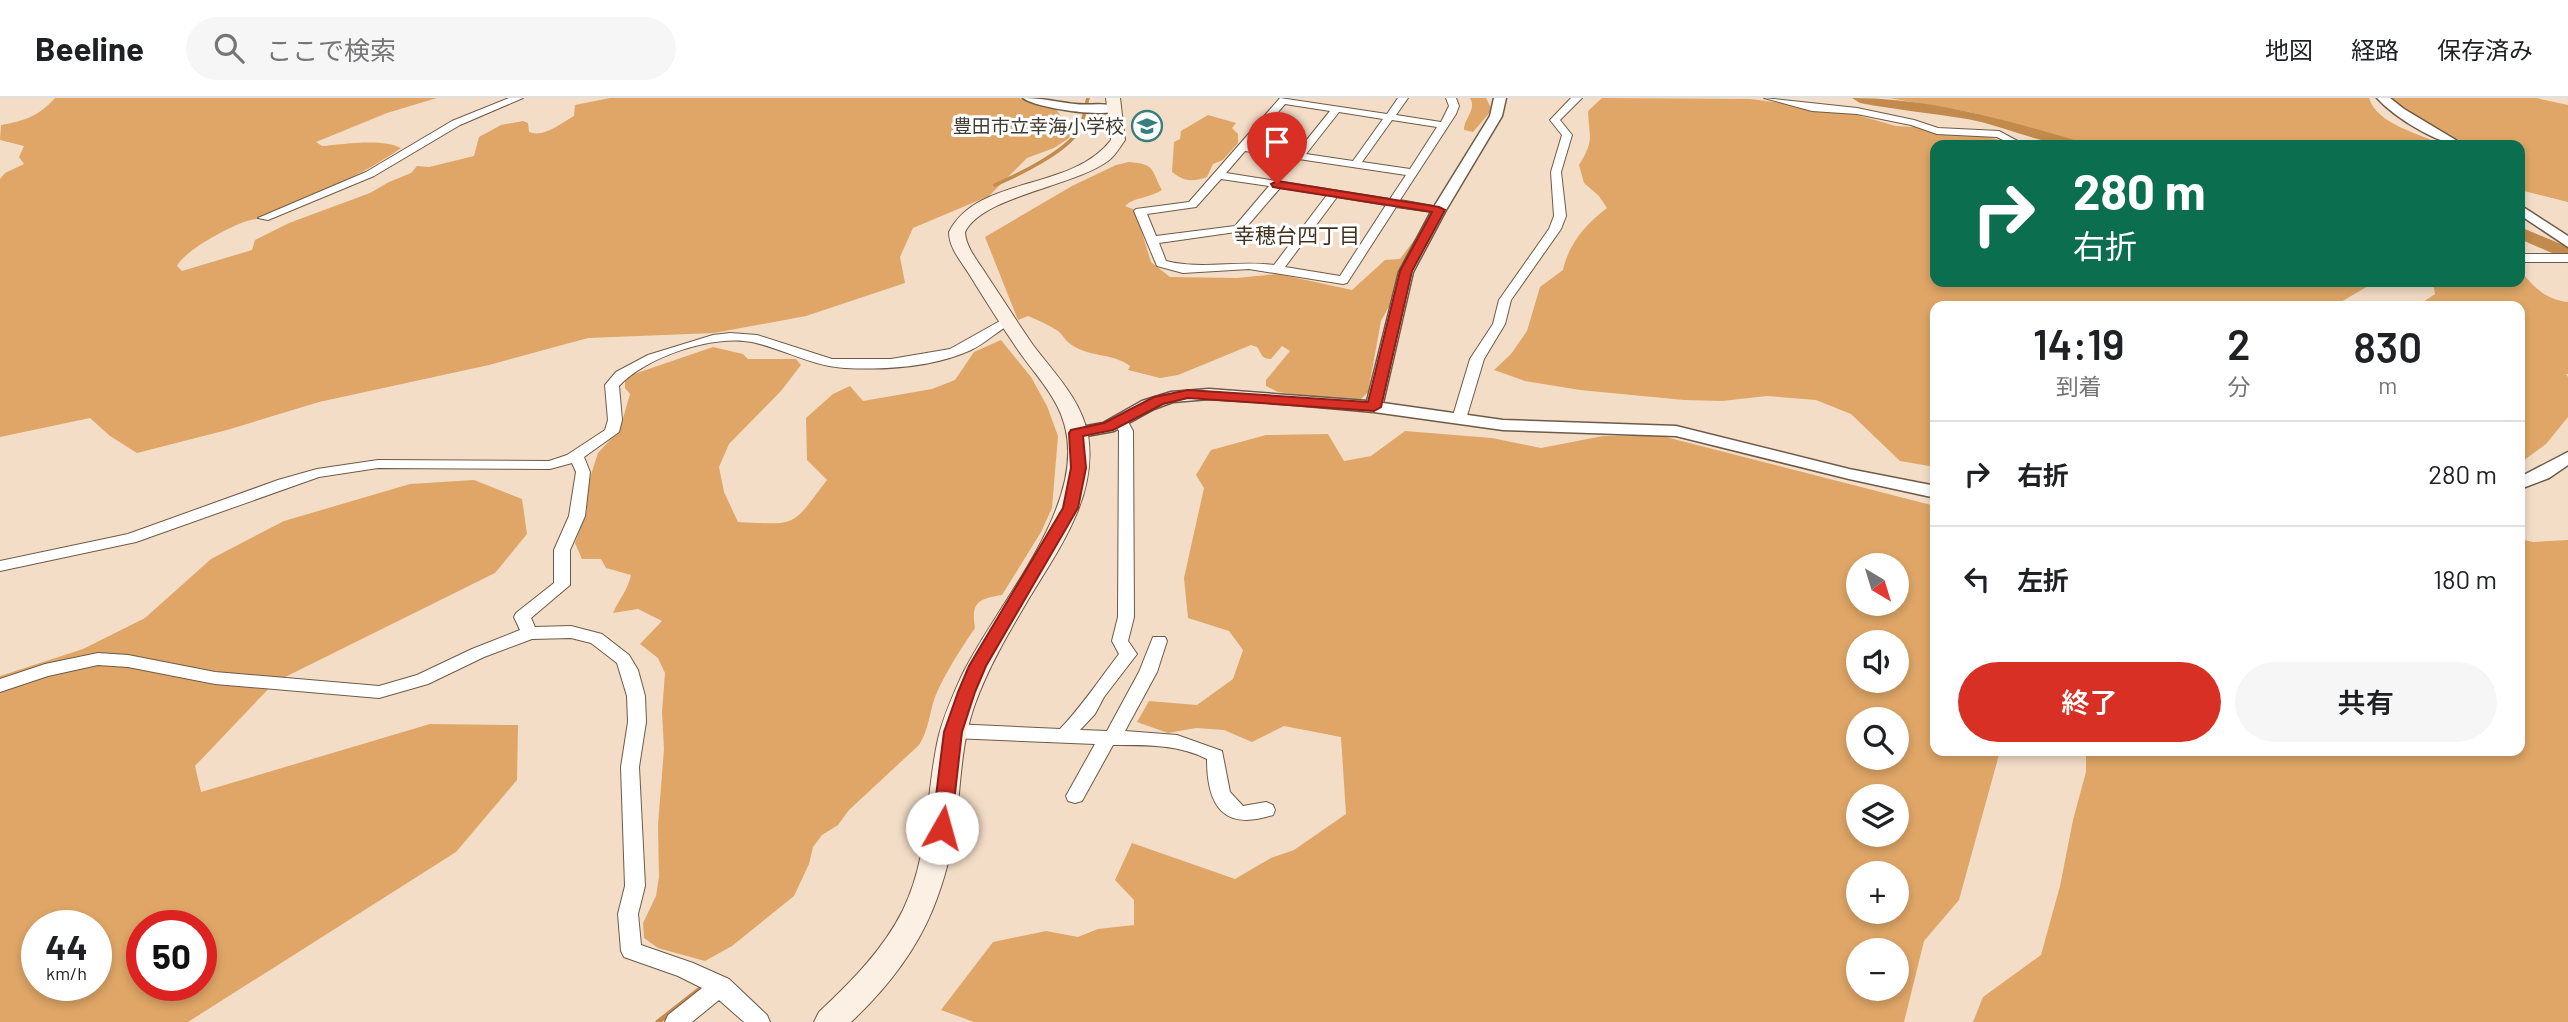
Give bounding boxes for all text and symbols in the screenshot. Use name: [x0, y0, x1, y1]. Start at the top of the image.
search box: [186, 17, 676, 80]
text: Beeline: [35, 28, 144, 68]
icon: search: [210, 29, 248, 67]
text: ここで検索: [266, 34, 396, 65]
text: 地図: [2265, 35, 2313, 64]
text: 経路: [2351, 35, 2399, 64]
text: 保存済み: [2437, 35, 2533, 64]
school or university icon: 豊田市立幸海小学校: [1130, 109, 1164, 143]
pin: [1247, 112, 1307, 184]
place label: 豊田市立幸海小学校: [953, 114, 1124, 137]
icon: arrive: [1258, 123, 1296, 161]
text: 280 m: [2073, 161, 2206, 220]
icon: right: [1958, 168, 2049, 259]
district label: 幸穂台四丁目: [1234, 222, 1360, 247]
text: 右折: [2073, 226, 2137, 264]
text: 14:19: [2033, 318, 2124, 368]
text: 2: [2227, 318, 2250, 368]
text: 830: [2353, 321, 2422, 371]
text: m: [2378, 371, 2397, 399]
text: 到着: [2056, 372, 2102, 400]
text: 分: [2227, 372, 2250, 400]
icon: right: [1958, 455, 1996, 493]
text: 280 m: [2428, 458, 2497, 489]
text: 右折: [2017, 459, 2069, 490]
north arrow: [1846, 553, 1909, 616]
map controls: [1846, 553, 1909, 1001]
icon: left: [1958, 560, 1996, 598]
text: 180 m: [2433, 563, 2497, 594]
text: 左折: [2017, 564, 2069, 595]
button: sound: [1846, 630, 1909, 693]
button: 終了: [1958, 662, 2221, 742]
button: 共有: [2235, 662, 2497, 742]
button: search: [1846, 707, 1909, 770]
button: layers: [1846, 784, 1909, 847]
position arrow: [905, 791, 979, 865]
button: +: [1846, 861, 1909, 924]
speed limit sign: 50: [126, 910, 217, 1001]
text: 44: [45, 925, 88, 967]
button: −: [1846, 938, 1909, 1001]
text: km/h: [46, 962, 87, 984]

